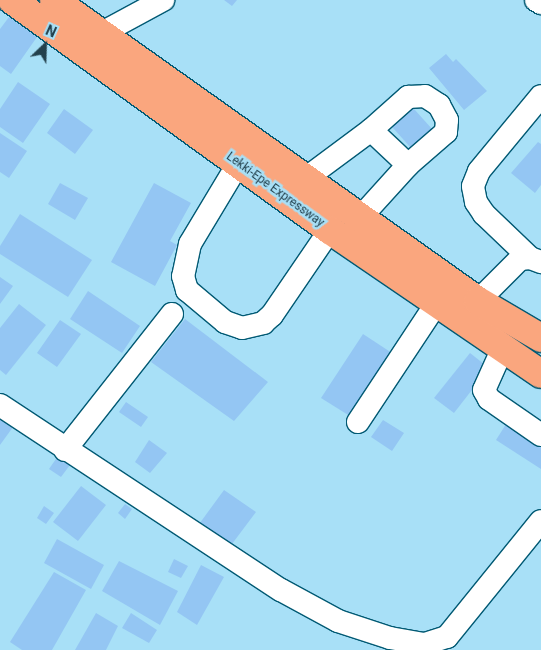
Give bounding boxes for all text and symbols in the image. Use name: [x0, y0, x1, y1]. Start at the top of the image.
north arrow: [20, 20, 70, 70]
text: N: [43, 22, 59, 41]
street label: Lekki-Epe Expressway: [223, 150, 327, 230]

